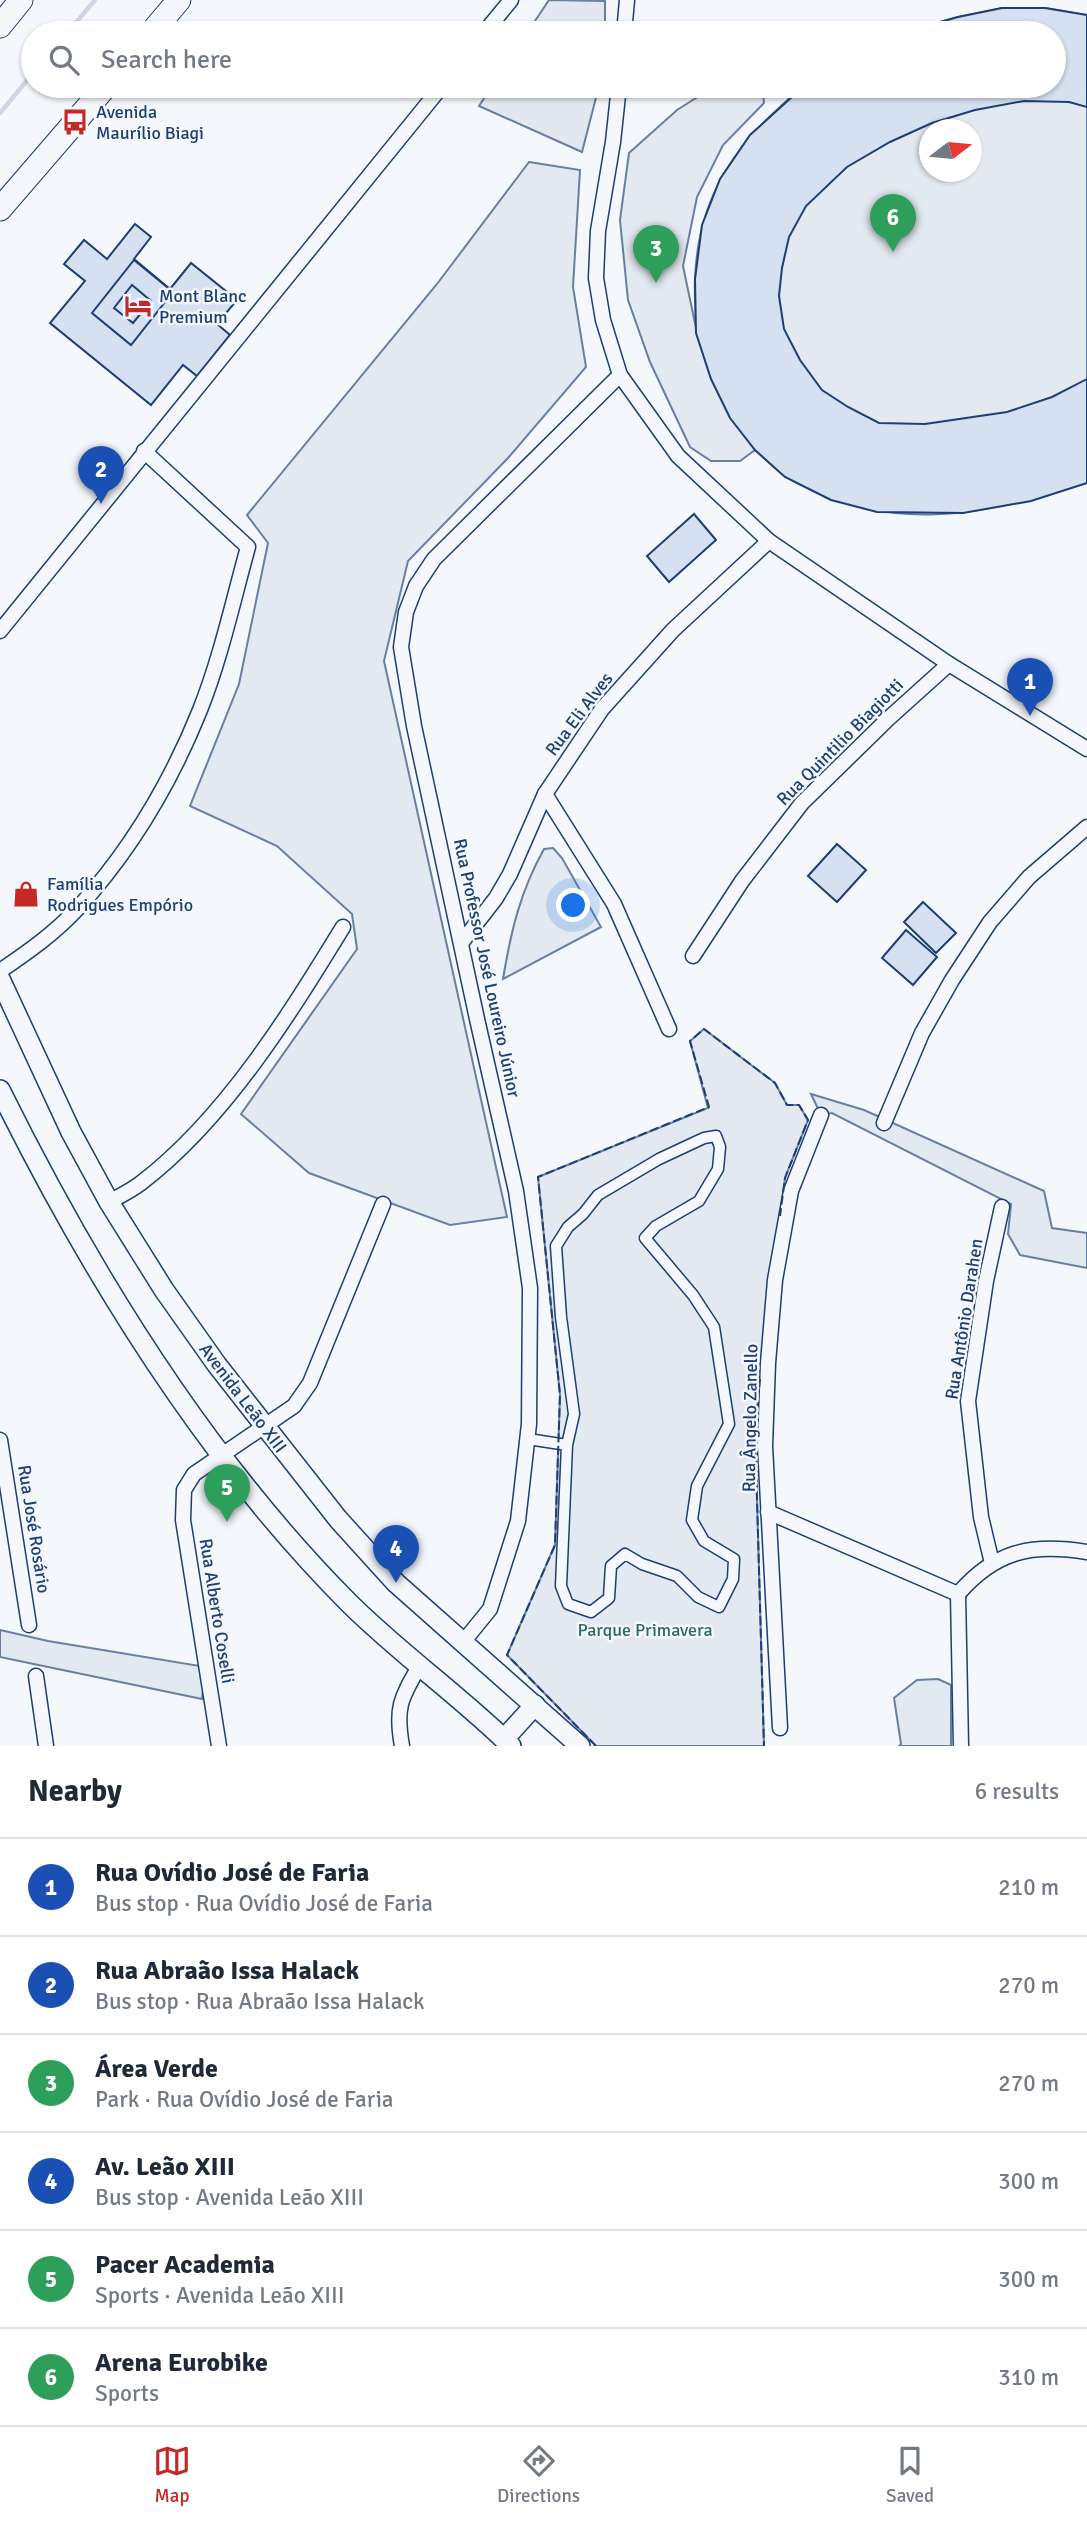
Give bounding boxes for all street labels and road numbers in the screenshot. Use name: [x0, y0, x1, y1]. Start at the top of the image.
street label: Rua Eli Alves: [541, 668, 617, 760]
street label: Rua Quintilio Biagiotti: [772, 674, 908, 810]
street label: Rua Professor José Loureiro Júnior: [449, 837, 525, 1100]
street label: Rua Antônio Darahen: [940, 1237, 988, 1401]
street label: Avenida Leão XIII: [195, 1339, 291, 1457]
street label: Rua Ângelo Zanello: [738, 1344, 762, 1492]
street label: Rua José Rosário: [13, 1463, 55, 1595]
street label: Rua Alberto Coselli: [195, 1537, 239, 1685]

